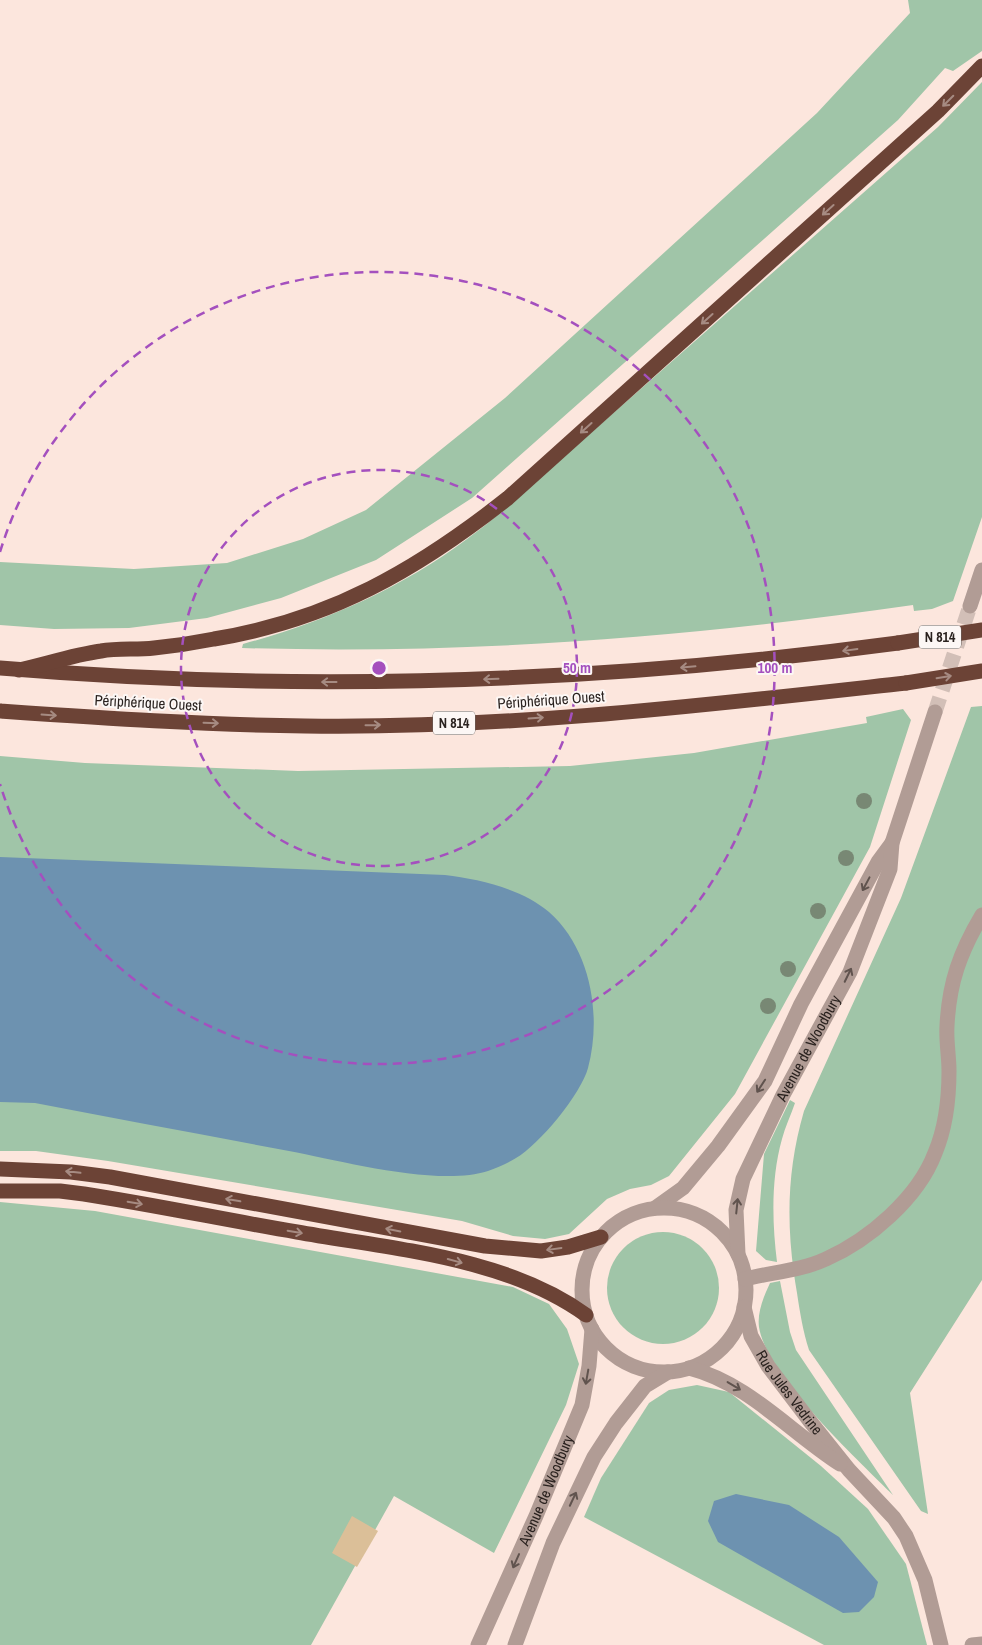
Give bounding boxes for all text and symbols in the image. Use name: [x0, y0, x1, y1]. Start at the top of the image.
one-way arrow: [942, 95, 954, 107]
one-way arrow: [821, 204, 834, 216]
one-way arrow: [701, 314, 714, 325]
one-way arrow: [580, 422, 593, 433]
road number: N 814: [919, 626, 961, 649]
one-way arrow: [842, 645, 858, 655]
text: 50 m: [563, 657, 591, 678]
text: 100 m: [758, 657, 792, 678]
centre of rings: [370, 659, 388, 677]
one-way arrow: [680, 662, 696, 671]
one-way arrow: [936, 672, 952, 682]
one-way arrow: [483, 674, 500, 684]
one-way arrow: [321, 677, 337, 687]
street label: Périphérique Ouest: [497, 685, 606, 714]
street label: Périphérique Ouest: [94, 689, 203, 716]
one-way arrow: [40, 710, 56, 719]
road number: N 814: [433, 711, 475, 734]
one-way arrow: [527, 714, 543, 723]
one-way arrow: [202, 718, 219, 728]
one-way arrow: [365, 720, 381, 729]
one-way arrow: [861, 876, 870, 891]
one-way arrow: [844, 968, 853, 983]
street label: Avenue de Woodbury: [770, 991, 846, 1105]
one-way arrow: [756, 1079, 766, 1093]
one-way arrow: [66, 1167, 82, 1177]
one-way arrow: [226, 1195, 242, 1205]
one-way arrow: [127, 1198, 143, 1208]
one-way arrow: [732, 1198, 742, 1214]
one-way arrow: [386, 1224, 402, 1234]
one-way arrow: [287, 1228, 303, 1238]
one-way arrow: [546, 1245, 562, 1255]
one-way arrow: [447, 1257, 463, 1266]
street label: Rue Jules Vedrine: [751, 1346, 828, 1439]
one-way arrow: [582, 1369, 592, 1385]
one-way arrow: [727, 1381, 741, 1391]
street label: Avenue de Woodbury: [513, 1431, 579, 1550]
one-way arrow: [569, 1492, 578, 1507]
one-way arrow: [511, 1553, 520, 1568]

